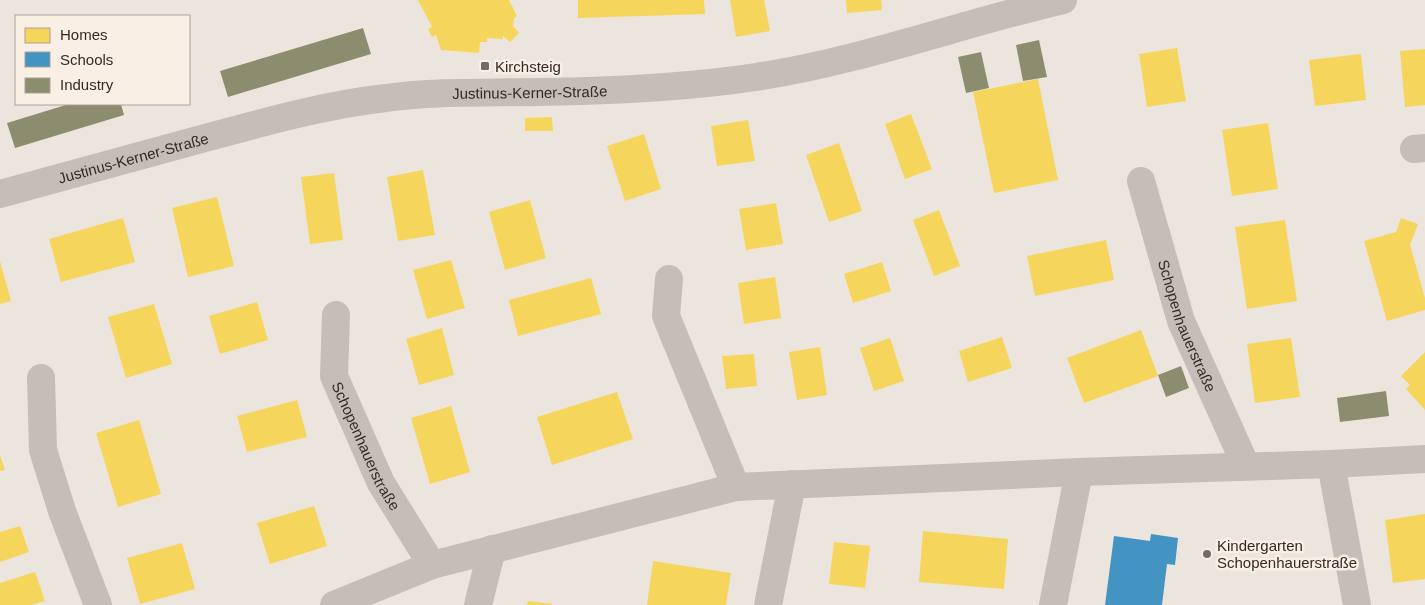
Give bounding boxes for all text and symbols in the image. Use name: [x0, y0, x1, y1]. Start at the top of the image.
legend: [15, 15, 190, 105]
text: Homes: [60, 26, 108, 43]
text: Schools: [60, 51, 113, 68]
place label: Kirchsteig: [495, 58, 561, 75]
marker: Kirchsteig: [479, 60, 491, 72]
text: Industry: [60, 76, 114, 93]
street label: Justinus-Kerner-Straße: [452, 82, 608, 101]
street label: Justinus-Kerner-Straße: [56, 129, 210, 186]
street label: Schopenhauerstraße: [1155, 257, 1220, 394]
street label: Schopenhauerstraße: [329, 379, 404, 513]
place label: Kindergarten Schopenhauerstraße: [1217, 537, 1357, 571]
marker: Kindergarten Schopenhauerstraße: [1201, 548, 1213, 560]

